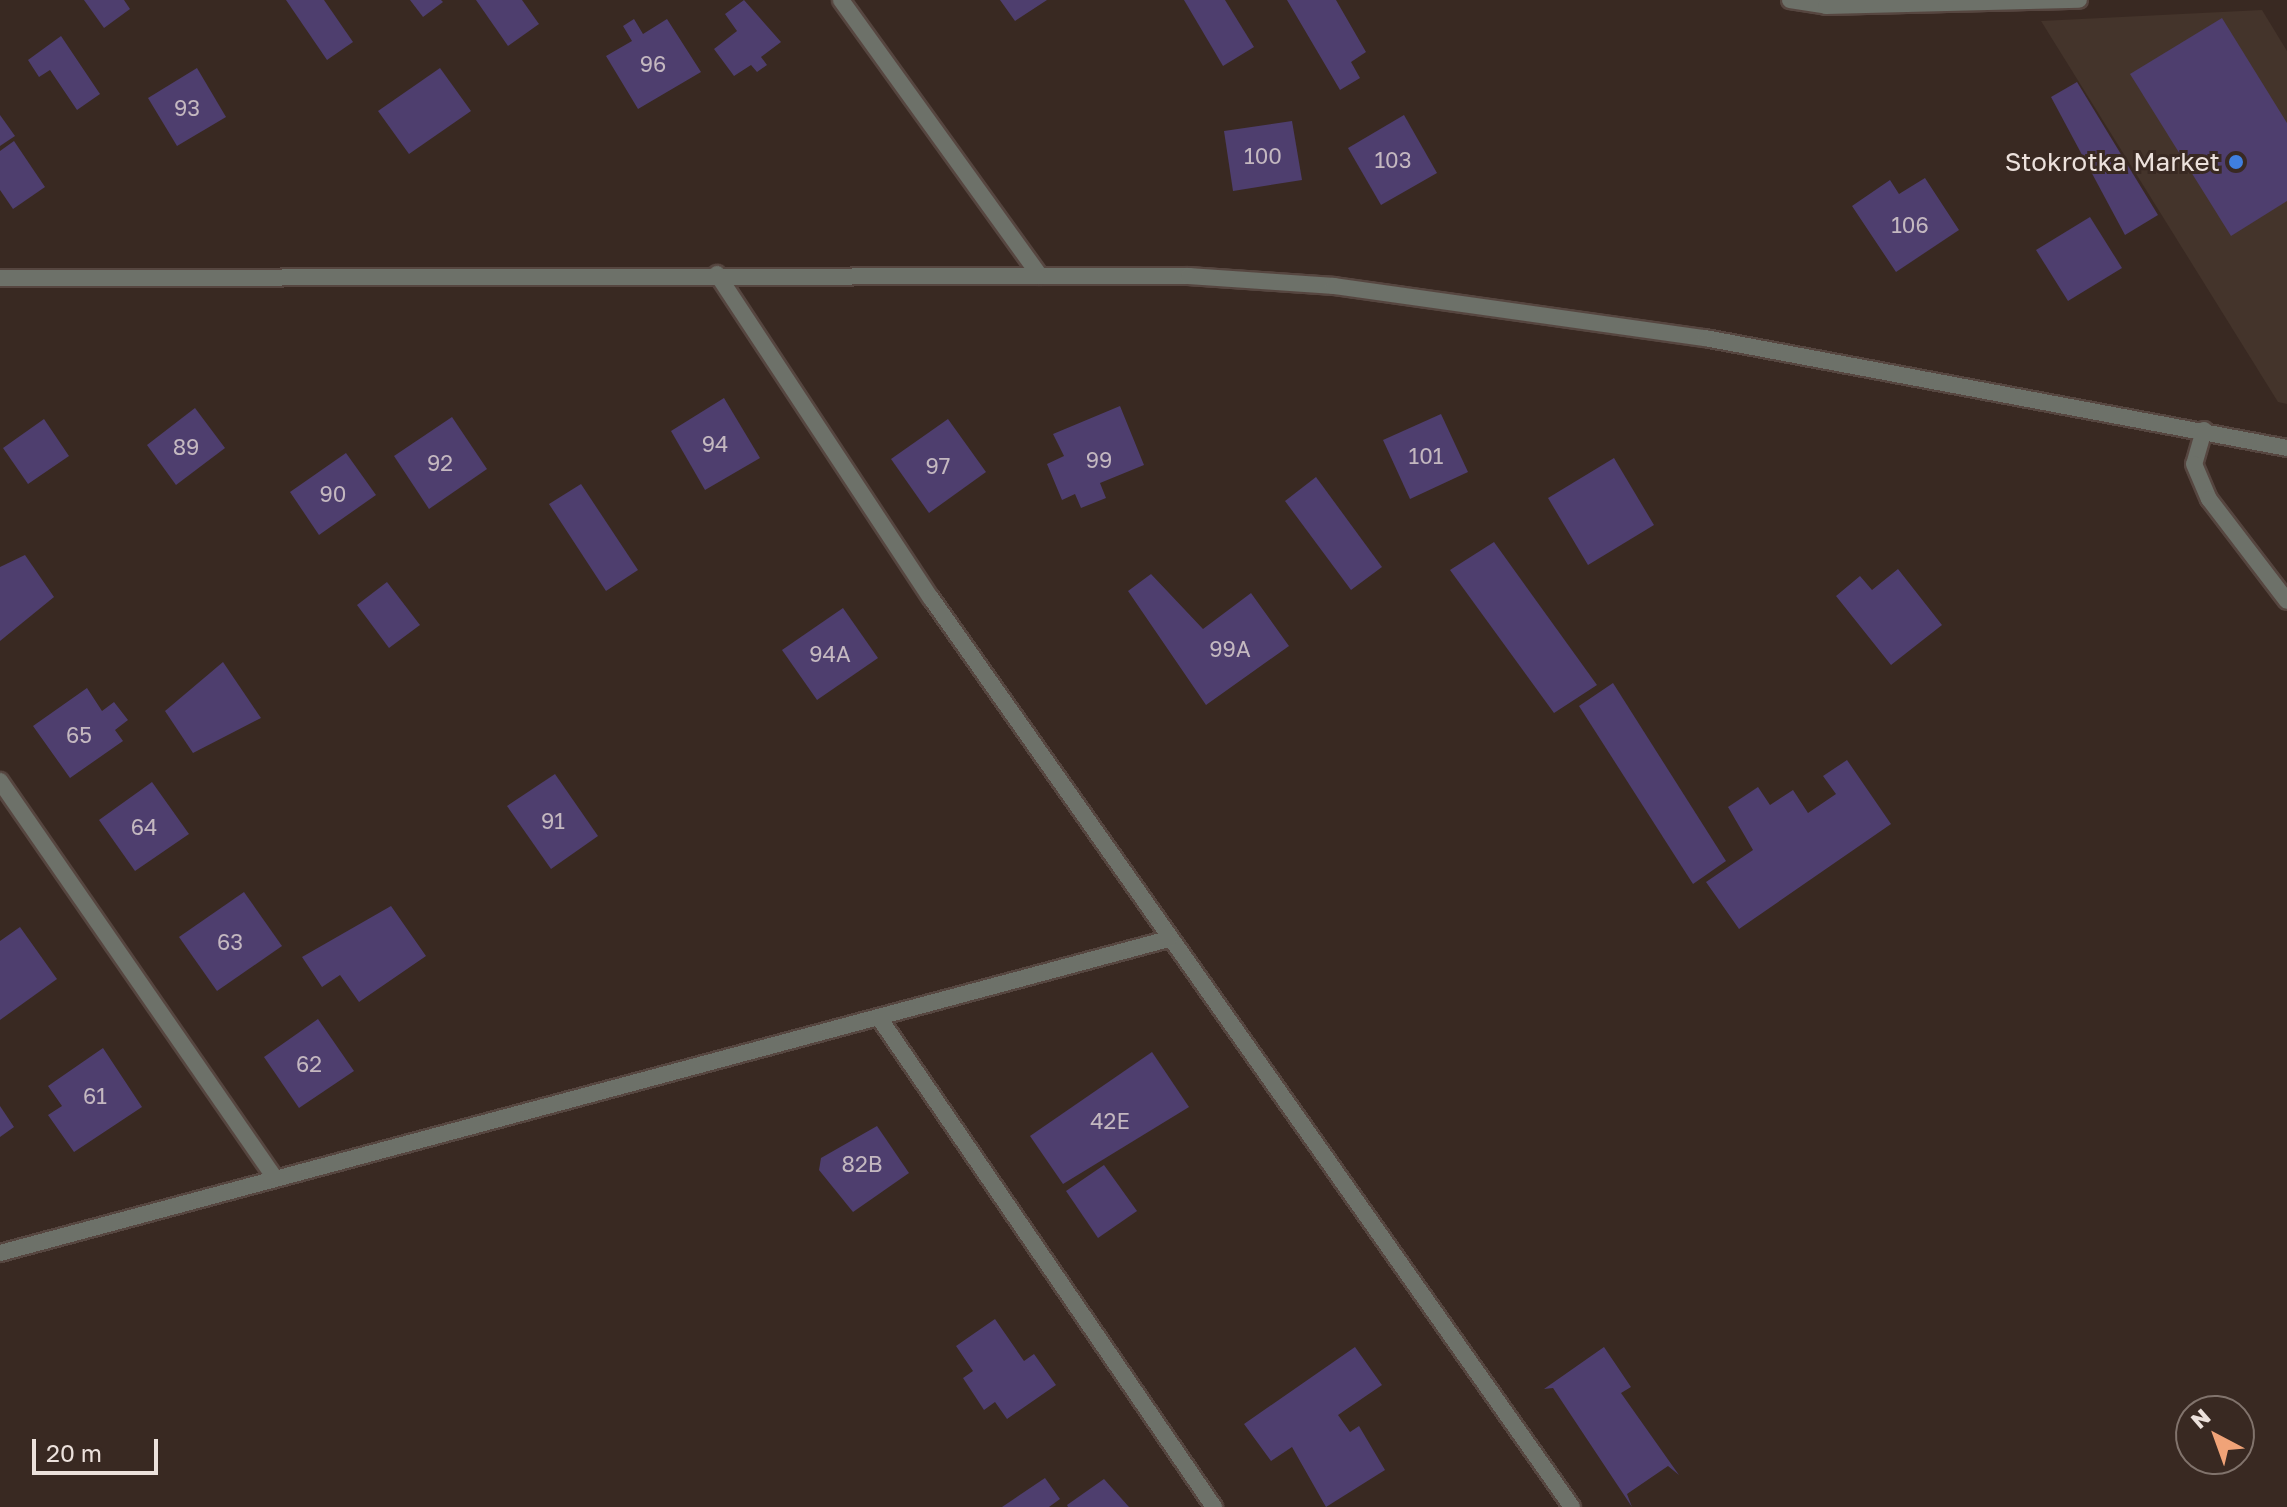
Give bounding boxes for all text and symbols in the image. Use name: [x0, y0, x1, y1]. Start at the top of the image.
house number: 96: [640, 51, 666, 77]
house number: 93: [174, 95, 200, 121]
house number: 100: [1244, 143, 1282, 169]
place label: Stokrotka Market: [2005, 146, 2220, 178]
house number: 103: [1374, 147, 1412, 173]
marker: Stokrotka Market: [2227, 153, 2245, 171]
house number: 106: [1891, 212, 1929, 238]
house number: 94: [702, 431, 728, 457]
house number: 89: [173, 434, 199, 460]
house number: 101: [1409, 443, 1443, 469]
house number: 99: [1086, 447, 1112, 473]
house number: 92: [427, 450, 453, 476]
house number: 97: [926, 453, 950, 479]
house number: 90: [320, 481, 346, 507]
house number: 99A: [1209, 636, 1251, 662]
house number: 94A: [809, 641, 851, 667]
house number: 65: [66, 722, 92, 748]
house number: 91: [541, 808, 565, 834]
house number: 64: [131, 814, 157, 840]
house number: 63: [217, 929, 243, 955]
house number: 62: [296, 1051, 322, 1077]
house number: 61: [83, 1083, 107, 1109]
house number: 42E: [1090, 1108, 1130, 1134]
house number: 82B: [842, 1151, 882, 1177]
north arrow: [2175, 1395, 2255, 1475]
text: N: [2185, 1402, 2215, 1434]
scale bar: [36, 1423, 162, 1473]
text: 20 m: [46, 1438, 102, 1467]

